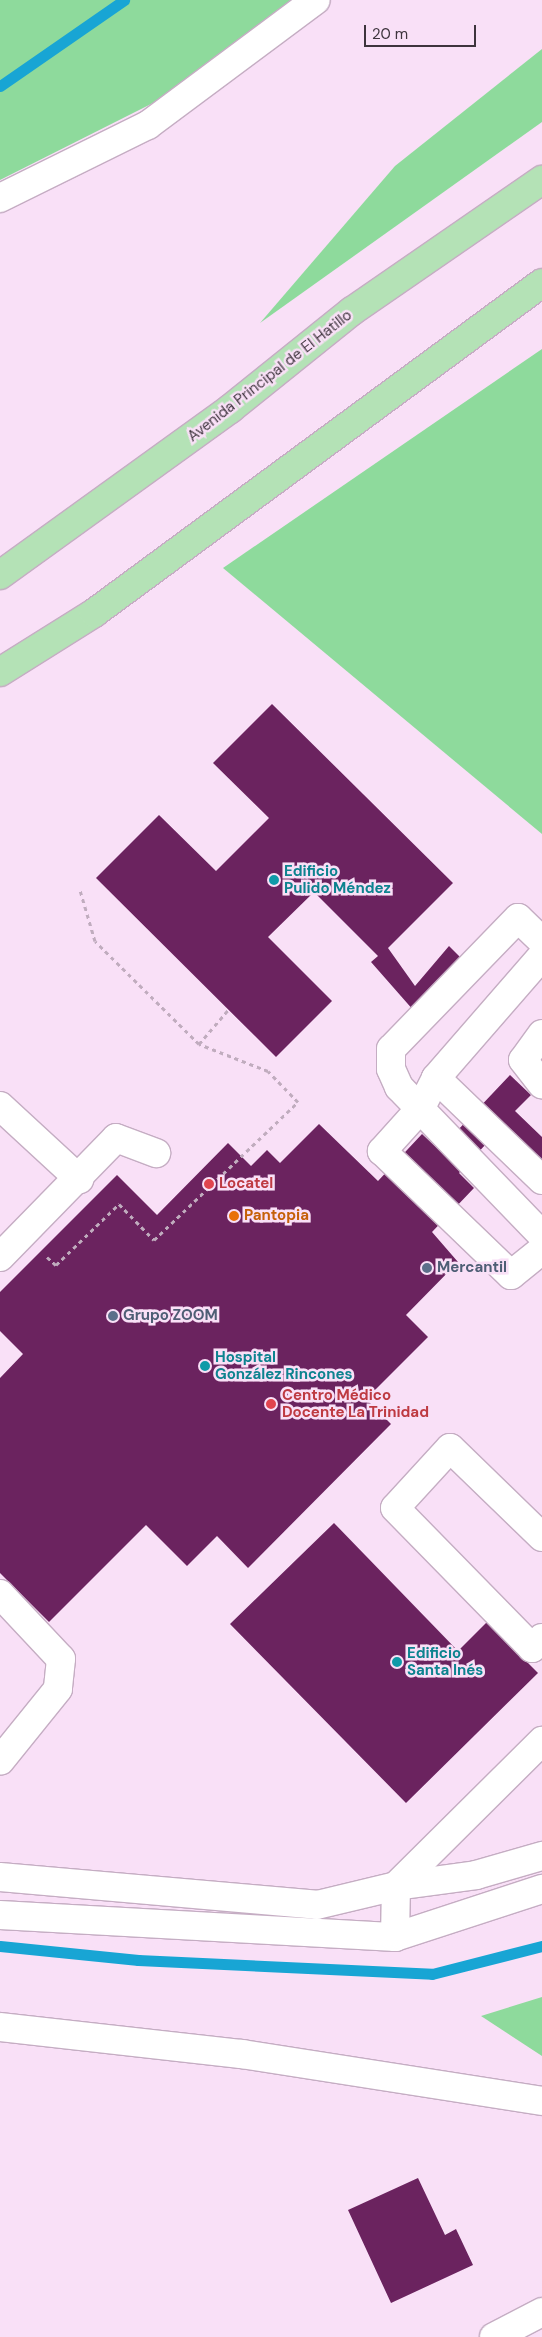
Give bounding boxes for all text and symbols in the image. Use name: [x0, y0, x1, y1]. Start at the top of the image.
scale bar: [367, 15, 480, 47]
text: 20 m: [372, 24, 408, 44]
street label: Avenida Principal de El Hatillo: [184, 306, 356, 446]
place label: Edificio Pulido Méndez: [284, 862, 391, 897]
marker: Edificio Pulido Méndez: [268, 874, 280, 886]
place label: Locatel: [219, 1175, 273, 1193]
marker: Locatel: [203, 1178, 215, 1190]
place label: Pantopia: [244, 1207, 309, 1225]
marker: Pantopia: [228, 1210, 240, 1222]
place label: Mercantil: [437, 1259, 507, 1277]
marker: Mercantil: [421, 1262, 433, 1274]
place label: Grupo ZOOM: [123, 1307, 218, 1325]
marker: Grupo ZOOM: [107, 1310, 119, 1322]
place label: Hospital González Rincones: [215, 1348, 352, 1383]
marker: Hospital González Rincones: [199, 1360, 211, 1372]
place label: Centro Médico Docente La Trinidad: [282, 1386, 429, 1421]
marker: Centro Médico Docente La Trinidad: [264, 1397, 278, 1411]
place label: Edificio Santa Inés: [407, 1644, 483, 1679]
marker: Edificio Santa Inés: [391, 1656, 403, 1668]

